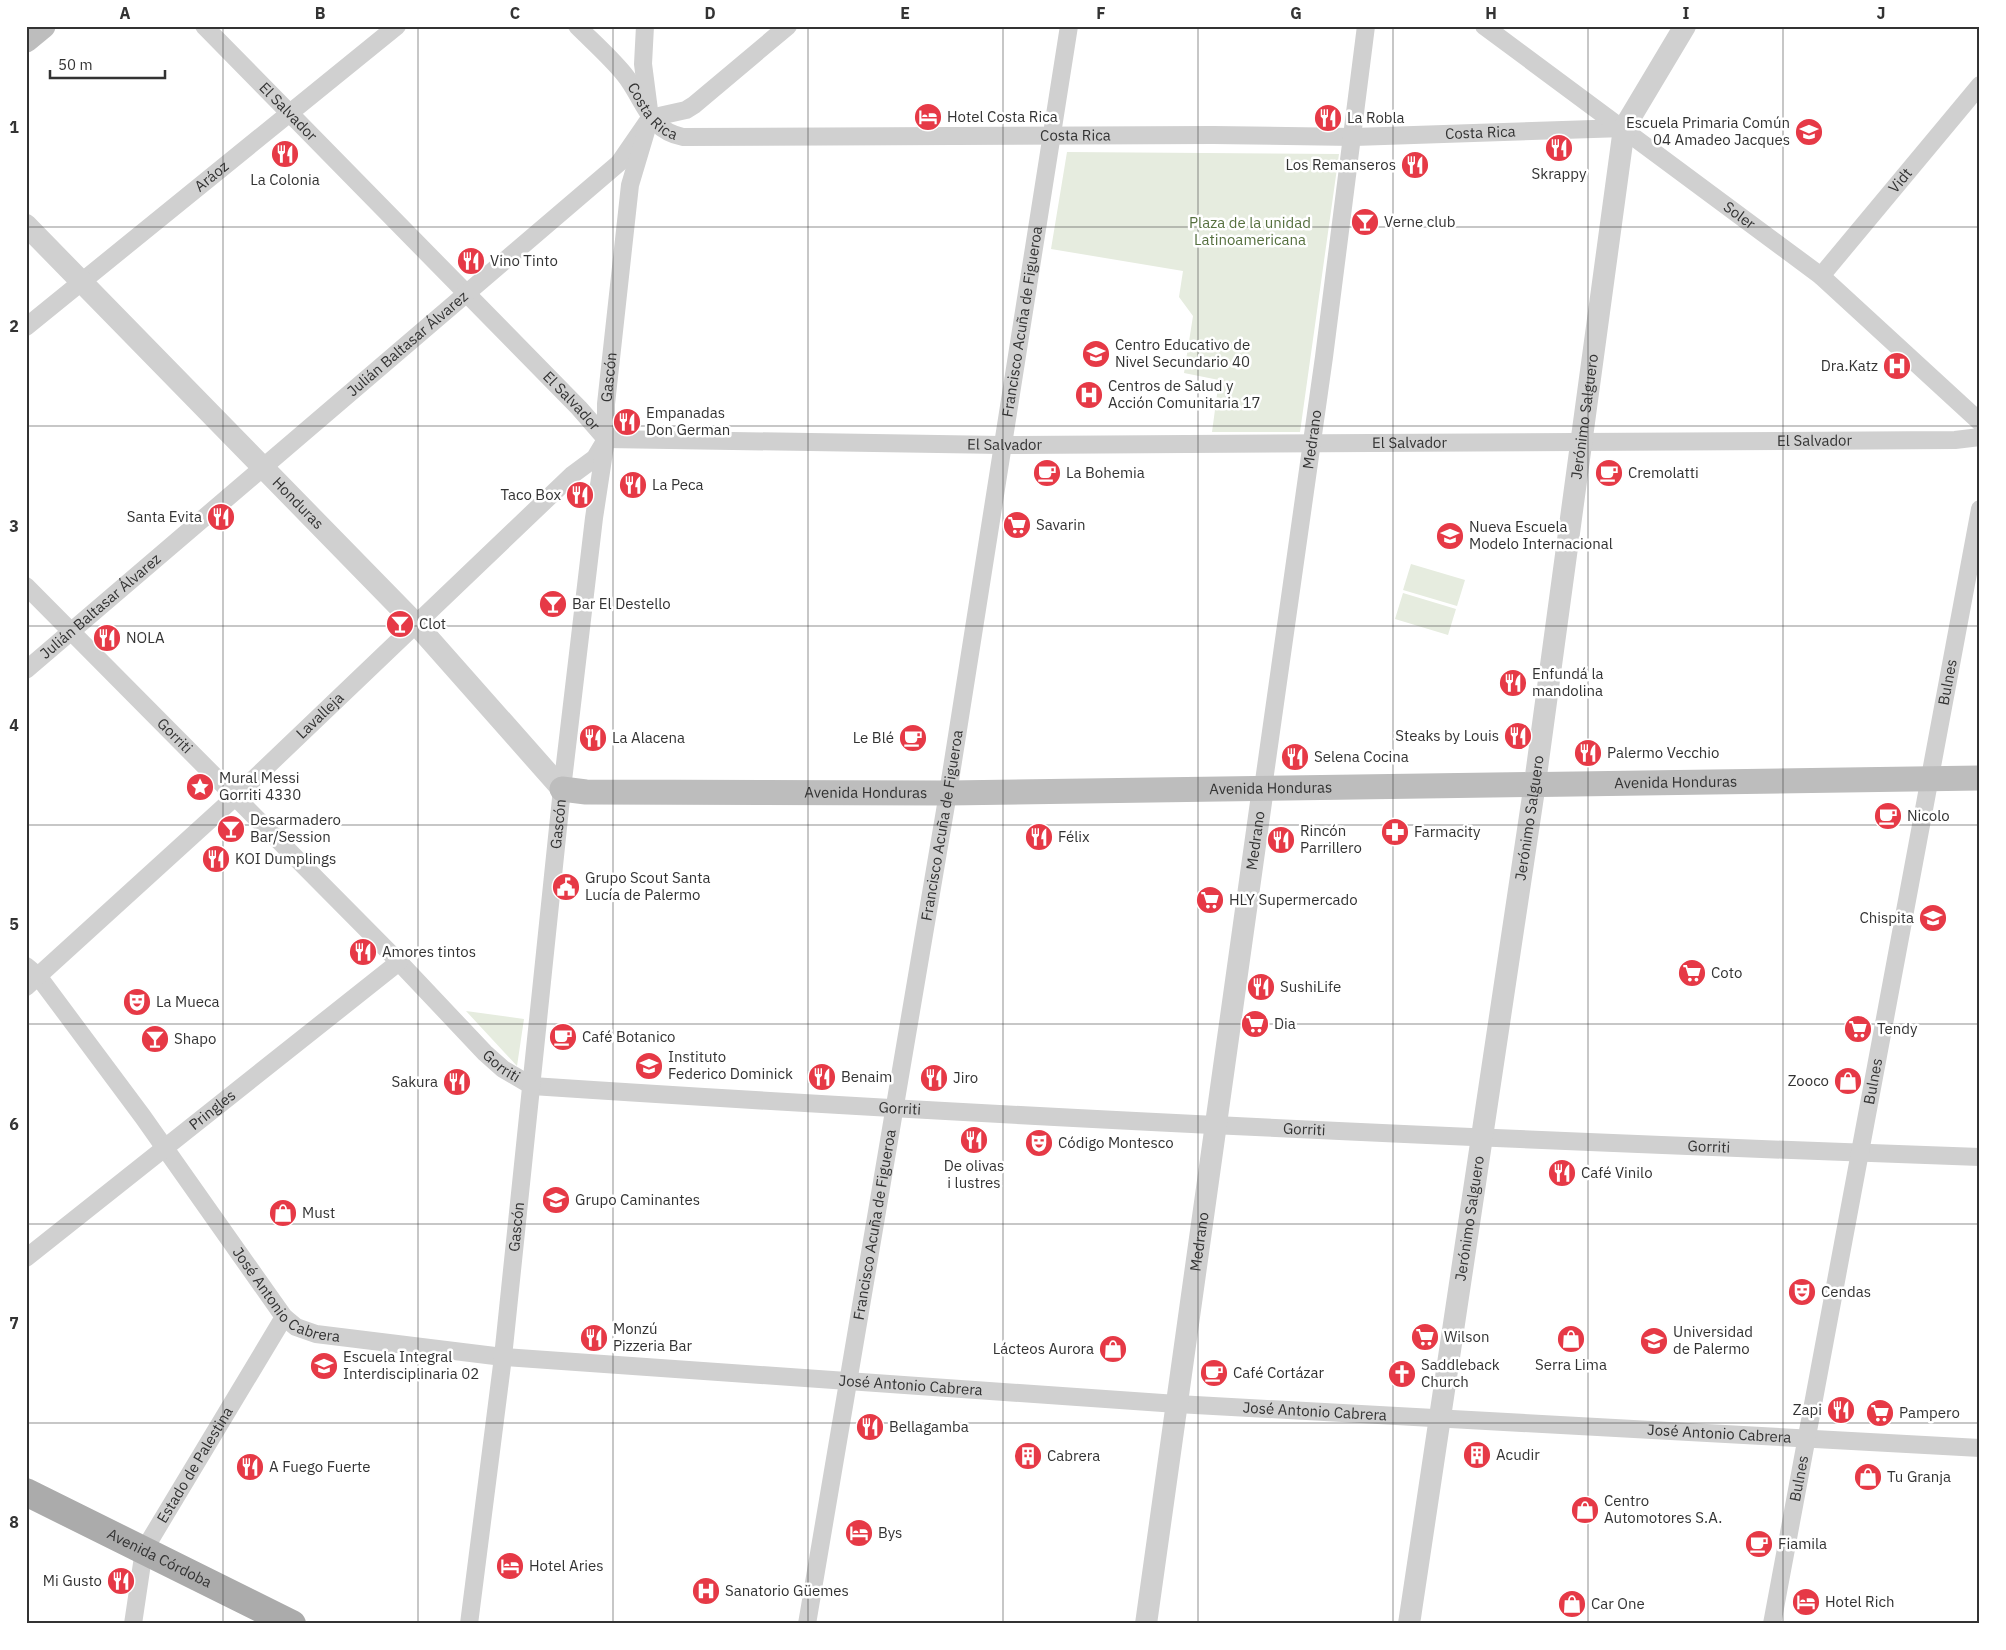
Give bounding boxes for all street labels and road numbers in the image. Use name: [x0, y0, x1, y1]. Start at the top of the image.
street label: El Salvador: [255, 78, 322, 145]
street label: Costa Rica: [624, 79, 680, 144]
street label: Costa Rica: [1445, 122, 1516, 143]
street label: Costa Rica: [1040, 125, 1111, 145]
street label: Aráoz: [190, 157, 232, 196]
street label: Vidt: [1884, 164, 1916, 197]
street label: Soler: [1720, 197, 1760, 233]
street label: Francisco Acuña de Figueroa: [997, 225, 1046, 418]
street label: Julián Baltasar Álvarez: [343, 286, 472, 400]
street label: Gascón: [596, 351, 621, 403]
street label: Jerónimo Salguero: [1566, 353, 1602, 481]
street label: El Salvador: [539, 367, 605, 435]
street label: Medrano: [1298, 409, 1325, 470]
street label: El Salvador: [1777, 431, 1853, 450]
street label: El Salvador: [1372, 433, 1448, 452]
street label: El Salvador: [967, 434, 1043, 454]
street label: Honduras: [269, 473, 328, 533]
street label: Julián Baltasar Álvarez: [36, 549, 165, 663]
street label: Bulnes: [1934, 658, 1961, 707]
street label: Lavalleja: [292, 688, 347, 743]
street label: Gorriti: [153, 714, 197, 757]
street label: Francisco Acuña de Figueroa: [916, 729, 967, 922]
street label: Jerónimo Salguero: [1511, 754, 1548, 882]
street label: Avenida Honduras: [1614, 772, 1737, 792]
street label: Avenida Honduras: [1209, 777, 1332, 798]
street label: Avenida Honduras: [804, 783, 927, 802]
street label: Gascón: [546, 798, 570, 850]
street label: Medrano: [1242, 810, 1269, 871]
street label: Gorriti: [479, 1045, 524, 1086]
street label: Bulnes: [1859, 1057, 1886, 1106]
street label: Pringles: [185, 1085, 239, 1134]
street label: Gorriti: [878, 1097, 922, 1119]
street label: Gorriti: [1282, 1118, 1326, 1139]
street label: Francisco Acuña de Figueroa: [849, 1128, 900, 1321]
street label: Gorriti: [1687, 1136, 1731, 1157]
street label: Jerónimo Salguero: [1450, 1155, 1488, 1282]
street label: Gascón: [504, 1201, 528, 1253]
street label: Medrano: [1185, 1211, 1213, 1272]
street label: José Antonio Cabrera: [229, 1243, 341, 1346]
street label: José Antonio Cabrera: [838, 1370, 983, 1399]
street label: José Antonio Cabrera: [1242, 1398, 1387, 1424]
street label: Estado de Palestina: [152, 1403, 237, 1526]
street label: José Antonio Cabrera: [1647, 1420, 1792, 1447]
street label: Bulnes: [1785, 1454, 1812, 1503]
street label: Avenida Córdoba: [104, 1524, 215, 1592]

